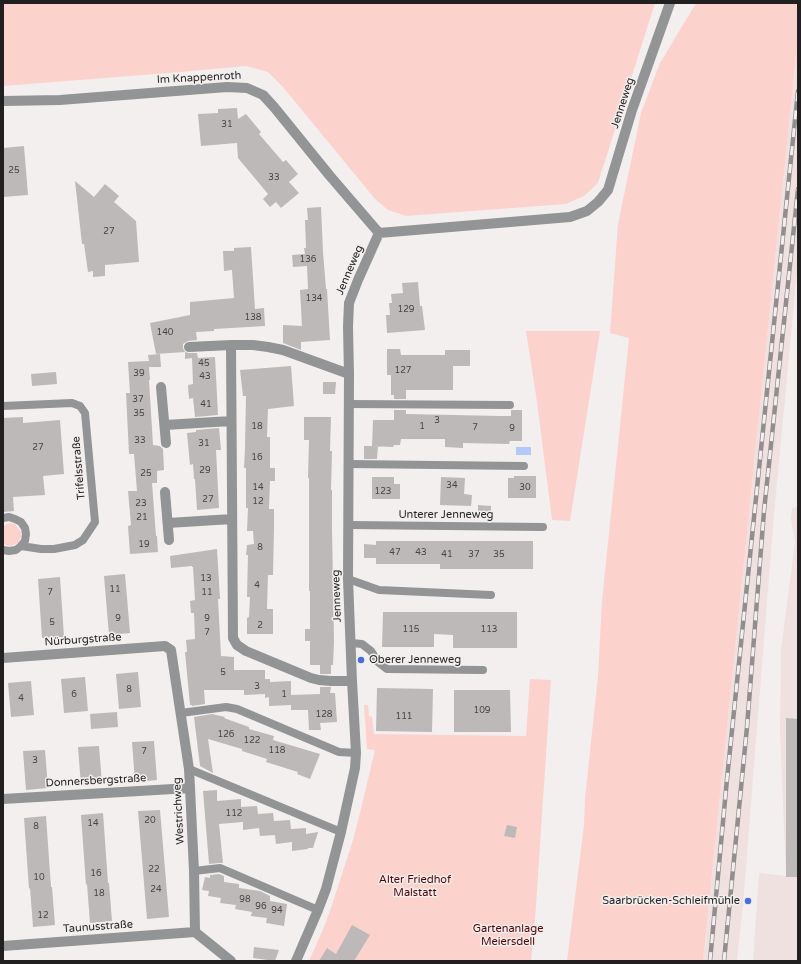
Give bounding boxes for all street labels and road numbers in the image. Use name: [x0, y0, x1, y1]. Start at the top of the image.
street label: Im Knappenroth: [156, 69, 242, 87]
street label: Jenneweg: [609, 76, 637, 130]
street label: Jenneweg: [334, 243, 366, 297]
street label: Trifelsstraße: [70, 436, 88, 500]
street label: Unterer Jenneweg: [398, 508, 494, 522]
street label: Jenneweg: [329, 569, 345, 623]
street label: Nürburgstraße: [44, 631, 122, 649]
street label: Donnersbergstraße: [45, 772, 147, 790]
street label: Westrichweg: [171, 777, 187, 845]
street label: Taunusstraße: [63, 918, 133, 936]

